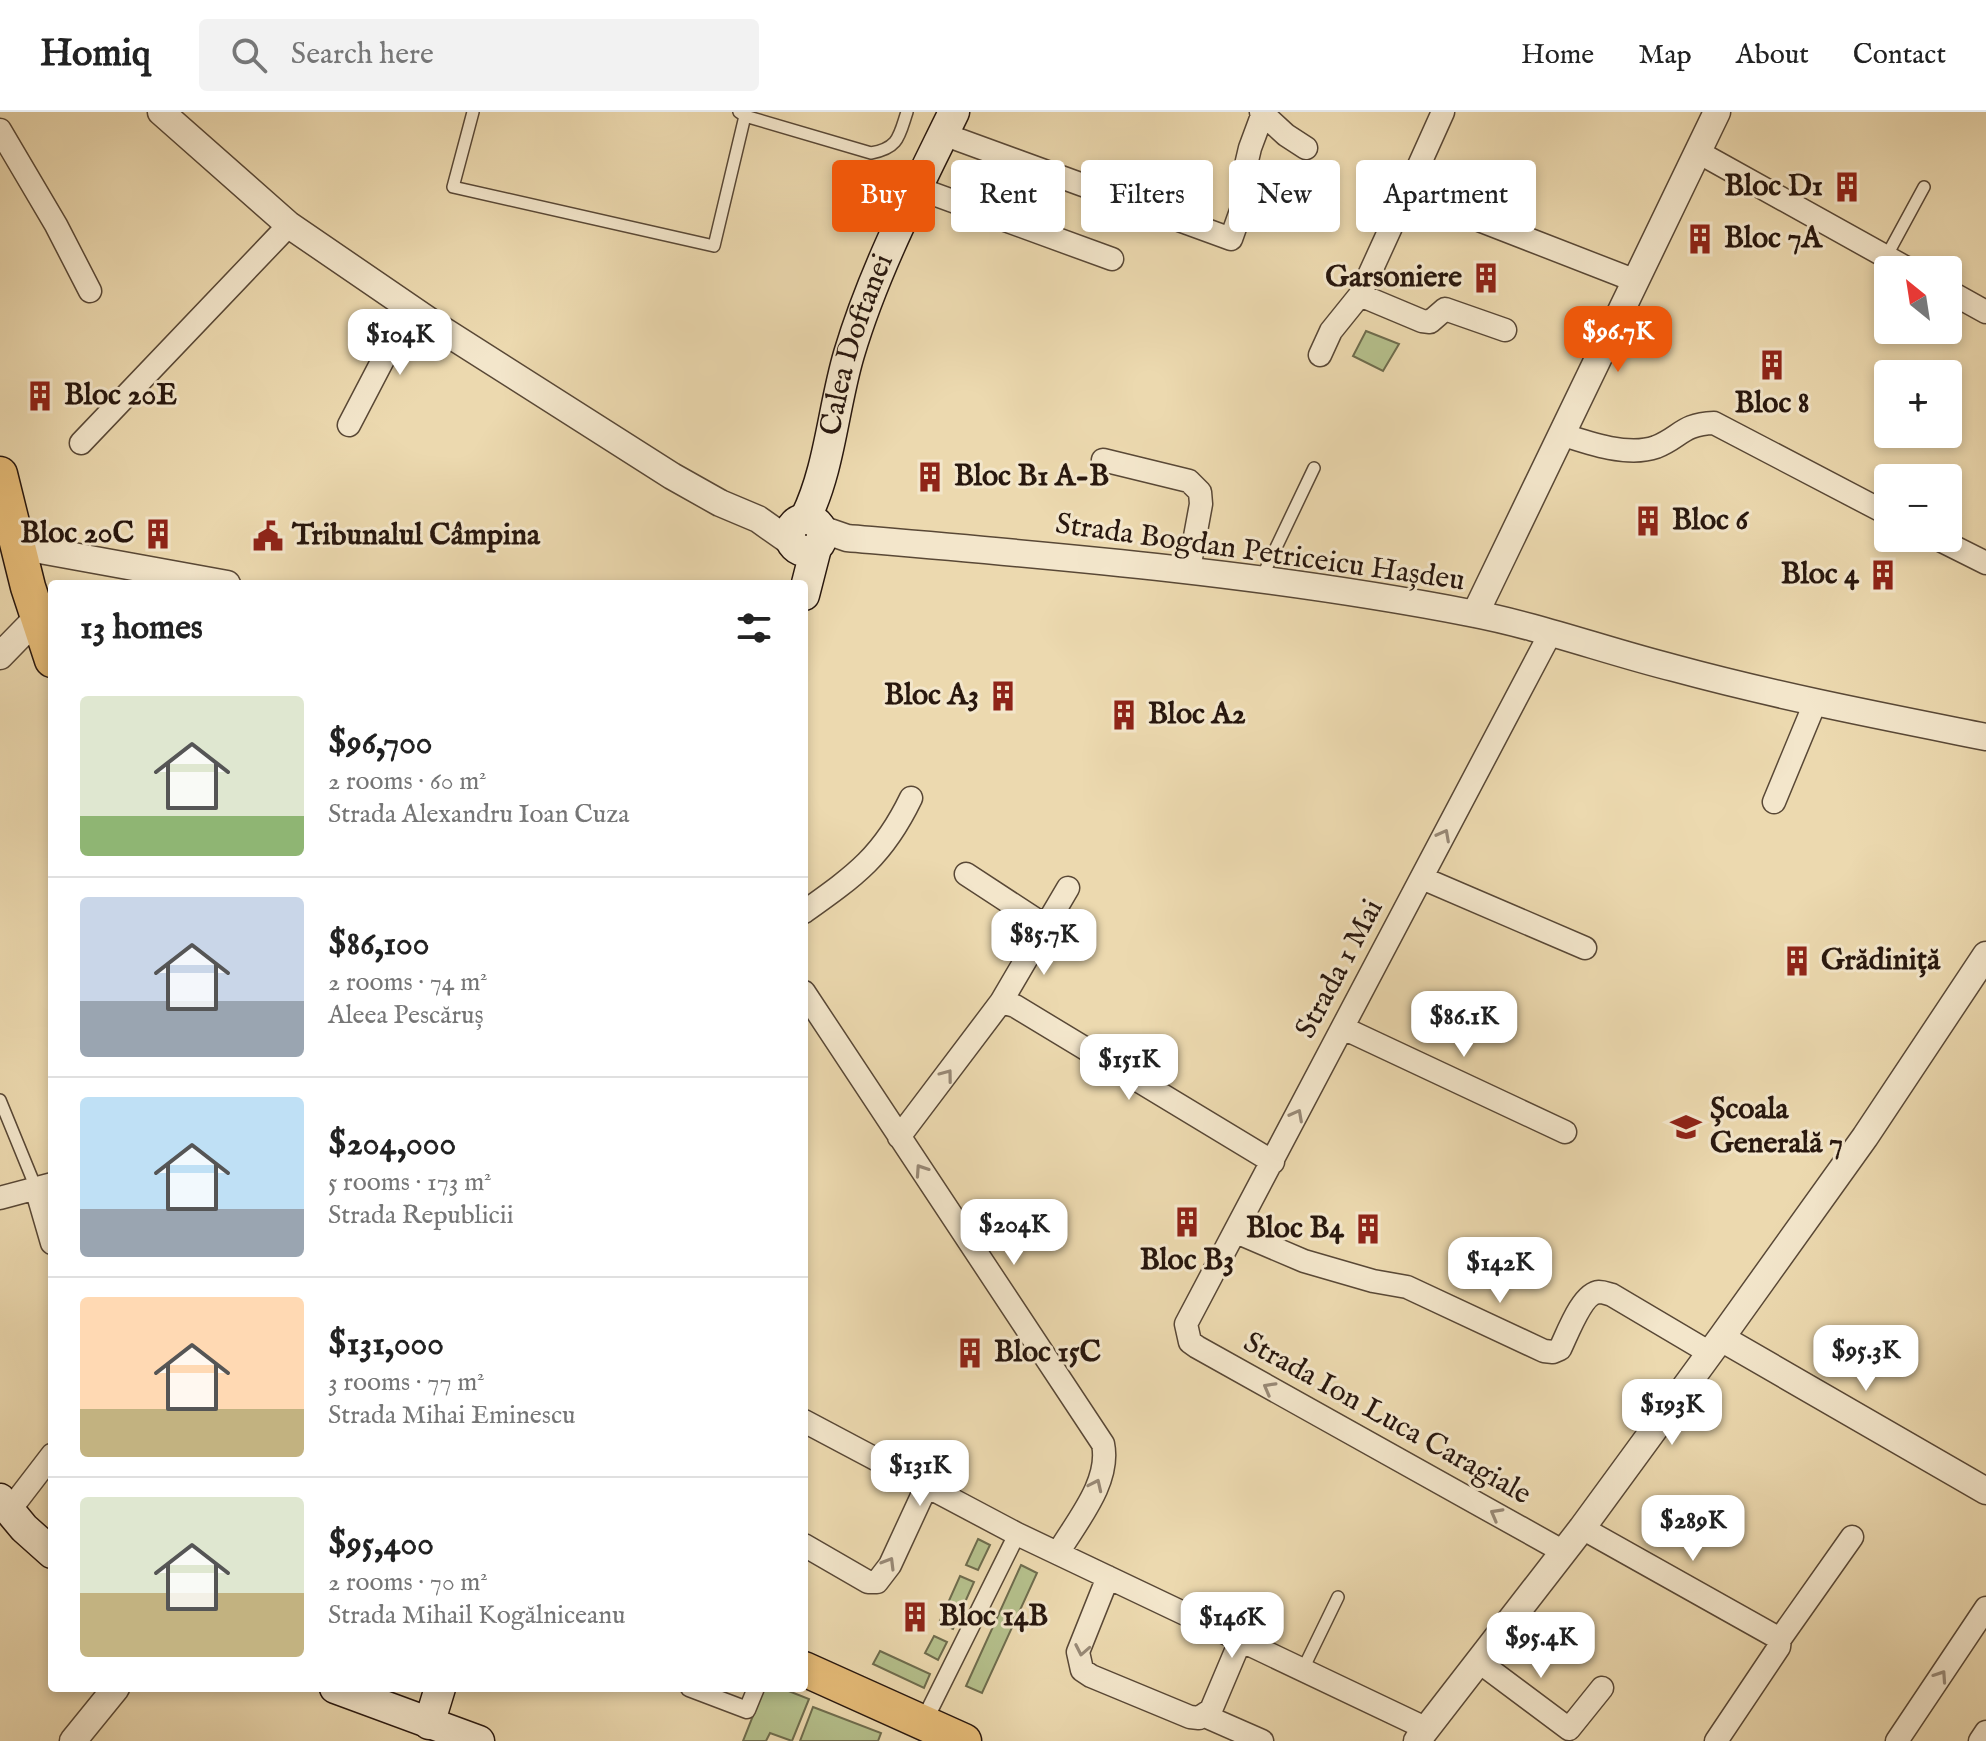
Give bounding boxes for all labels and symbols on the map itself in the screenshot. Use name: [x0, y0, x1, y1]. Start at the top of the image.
place label: Bloc D1: [1724, 168, 1823, 206]
building icon: Bloc D1: [1830, 170, 1864, 204]
place label: Bloc 7A: [1724, 220, 1824, 258]
building icon: Bloc 7A: [1683, 222, 1717, 256]
street label: Calea Doftanei: [812, 248, 903, 439]
north arrow: [1874, 256, 1962, 344]
place label: Garsoniere: [1325, 259, 1462, 297]
building icon: Garsoniere: [1469, 261, 1503, 295]
pin: $96.7K: [1553, 306, 1683, 374]
pin: $104K: [344, 309, 456, 377]
building icon: Bloc 8: [1755, 348, 1789, 382]
place label: Bloc 20E: [64, 377, 177, 415]
building icon: Bloc 20E: [23, 379, 57, 413]
place label: Bloc 8: [1734, 385, 1810, 423]
place label: Bloc B1 A-B: [954, 458, 1109, 496]
building icon: Bloc B1 A-B: [913, 460, 947, 494]
place label: Bloc 6: [1672, 502, 1749, 540]
building icon: Bloc 6: [1631, 504, 1665, 538]
street label: Strada Bogdan Petriceicu Hașdeu: [1053, 505, 1467, 601]
place label: Bloc 20C: [20, 515, 134, 553]
building icon: Bloc 20C: [141, 517, 175, 551]
place label: Tribunalul Câmpina: [291, 517, 541, 555]
public building icon: Tribunalul Câmpina: [251, 519, 285, 553]
place label: Bloc 4: [1781, 556, 1859, 594]
building icon: Bloc 4: [1866, 558, 1900, 592]
place label: Bloc A3: [884, 677, 979, 715]
building icon: Bloc A3: [986, 679, 1020, 713]
place label: Bloc A2: [1148, 696, 1246, 734]
building icon: Bloc A2: [1107, 698, 1141, 732]
one-way arrow: [1435, 829, 1450, 844]
street label: Strada 1 Mai: [1288, 893, 1392, 1045]
pin: $85.7K: [979, 909, 1109, 977]
place label: Grădiniță: [1821, 942, 1941, 980]
building icon: Grădiniță: [1780, 944, 1814, 978]
pin: $86.1K: [1399, 991, 1529, 1059]
pin: $151K: [1073, 1034, 1185, 1102]
one-way arrow: [937, 1070, 951, 1084]
place label: Școala Generală 7: [1710, 1091, 1843, 1163]
one-way arrow: [1288, 1109, 1303, 1123]
school or university icon: Școala Generală 7: [1669, 1110, 1703, 1144]
one-way arrow: [916, 1164, 931, 1179]
pin: $204K: [958, 1199, 1070, 1267]
building icon: Bloc B3: [1170, 1205, 1204, 1239]
place label: Bloc B4: [1246, 1210, 1344, 1248]
building icon: Bloc B4: [1351, 1212, 1385, 1246]
pin: $142K: [1444, 1237, 1556, 1305]
place label: Bloc B3: [1140, 1242, 1234, 1280]
street label: Strada Ion Luca Caragiale: [1237, 1324, 1537, 1514]
pin: $95.3K: [1801, 1325, 1931, 1393]
place label: Bloc 15C: [994, 1334, 1101, 1372]
building icon: Bloc 15C: [953, 1336, 987, 1370]
pin: $193K: [1616, 1379, 1728, 1447]
one-way arrow: [1263, 1382, 1277, 1397]
pin: $131K: [864, 1440, 976, 1508]
one-way arrow: [1086, 1479, 1102, 1494]
pin: $289K: [1637, 1495, 1749, 1563]
one-way arrow: [1490, 1509, 1504, 1524]
one-way arrow: [879, 1557, 895, 1572]
pin: $146K: [1176, 1592, 1288, 1660]
place label: Bloc 14B: [939, 1598, 1048, 1636]
building icon: Bloc 14B: [898, 1600, 932, 1634]
pin: $95.4K: [1476, 1612, 1606, 1680]
one-way arrow: [1074, 1643, 1091, 1656]
one-way arrow: [1931, 1671, 1946, 1685]

